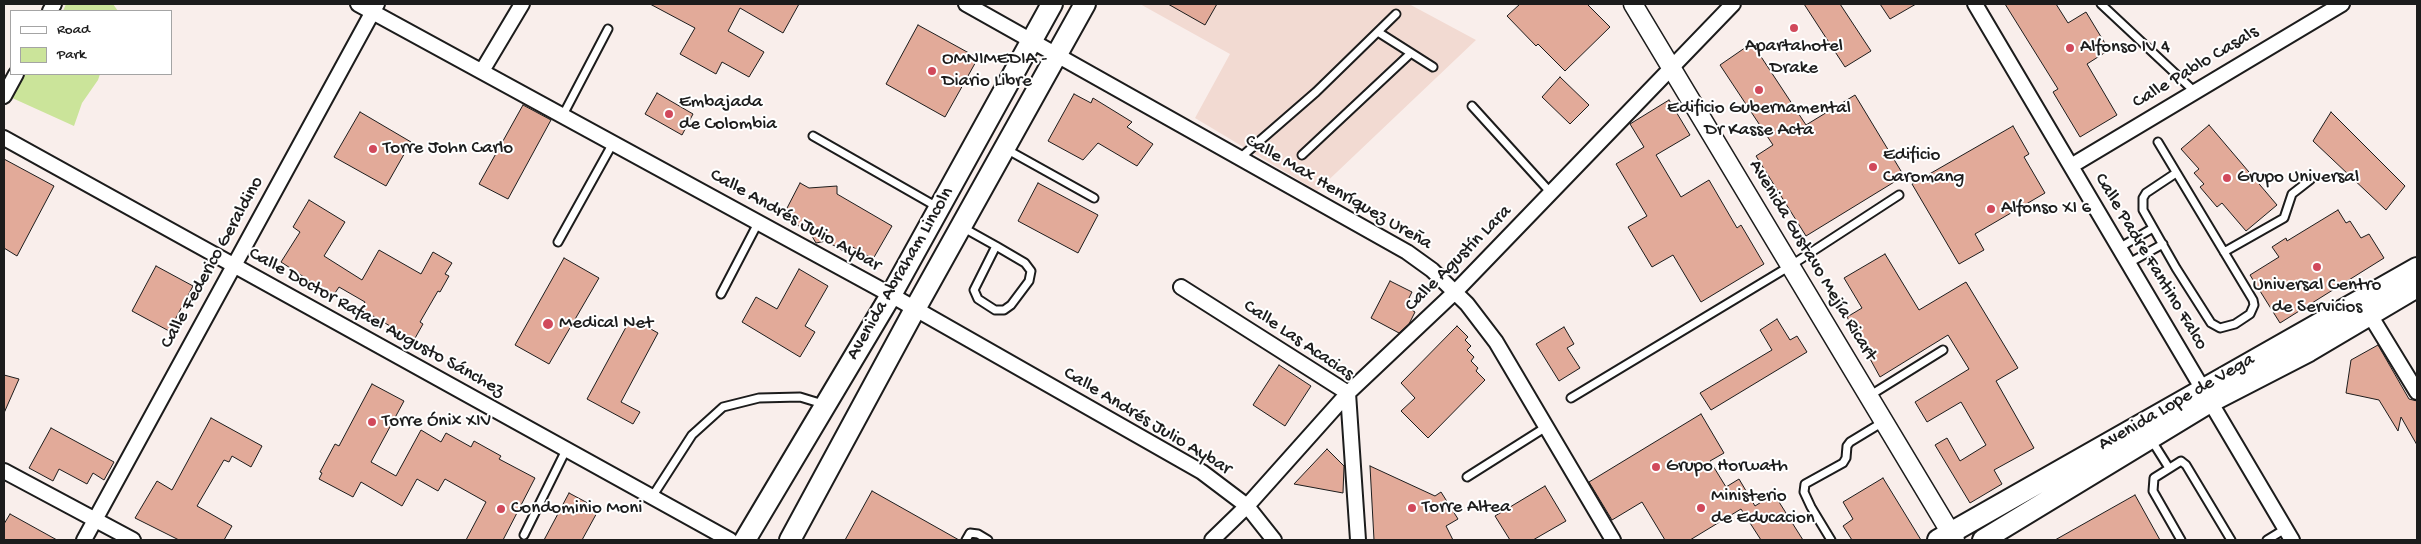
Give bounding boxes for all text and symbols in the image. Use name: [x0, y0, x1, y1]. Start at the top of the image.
legend: [10, 10, 172, 75]
text: Road: [57, 21, 90, 39]
street label: Calle Pablo Casals: [2129, 21, 2263, 115]
marker: Apartahotel Drake: [1788, 22, 1800, 34]
place label: Apartahotel Drake: [1745, 36, 1843, 80]
place label: Alfonso IV 4: [2080, 37, 2170, 59]
marker: Alfonso IV 4: [2064, 42, 2076, 54]
text: Park: [57, 46, 86, 64]
place label: OMNIMEDIA - Diario Libre: [942, 49, 1047, 93]
marker: OMNIMEDIA - Diario Libre: [926, 65, 938, 77]
marker: Edificio Gubernamental Dr Kasse Acta: [1753, 84, 1765, 96]
place label: Embajada de Colombia: [679, 92, 777, 136]
place label: Edificio Gubernamental Dr Kasse Acta: [1667, 98, 1851, 142]
marker: Embajada de Colombia: [663, 108, 675, 120]
street label: Calle Max Henríquez Ureña: [1240, 130, 1436, 256]
place label: Torre John Carlo: [383, 138, 513, 160]
marker: Torre John Carlo: [367, 143, 379, 155]
place label: Edificio Caromang: [1883, 145, 1964, 189]
street label: Avenida Gustavo Mejía Ricart: [1743, 156, 1881, 366]
marker: Edificio Caromang: [1867, 161, 1879, 173]
street label: Calle Andrés Julio Aybar: [705, 164, 885, 278]
place label: Grupo Universal: [2237, 167, 2359, 189]
street label: Calle Padre Fantino Falco: [2088, 170, 2212, 354]
marker: Grupo Universal: [2221, 172, 2233, 184]
street label: Calle Federico Geraldino: [156, 173, 270, 353]
street label: Avenida Abraham Lincoln: [842, 184, 960, 364]
place label: Alfonso XI 6: [2001, 198, 2091, 220]
street label: Calle Agustín Lara: [1401, 201, 1517, 317]
marker: Alfonso XI 6: [1985, 203, 1997, 215]
street label: Calle Doctor Rafael Augusto Sánchez: [244, 243, 508, 403]
marker: Universal Centro de Servicios: [2311, 261, 2323, 273]
place label: Universal Centro de Servicios: [2253, 275, 2381, 319]
street label: Calle Las Acacias: [1238, 296, 1358, 386]
place label: Medical Net: [559, 313, 653, 335]
marker: Medical Net: [541, 317, 555, 331]
street label: Avenida Lope de Vega: [2095, 349, 2259, 457]
street label: Calle Andrés Julio Aybar: [1059, 363, 1235, 481]
place label: Torre Ónix XIV: [382, 411, 491, 433]
marker: Torre Ónix XIV: [366, 416, 378, 428]
place label: Grupo Horwath: [1666, 456, 1788, 478]
marker: Grupo Horwath: [1650, 461, 1662, 473]
place label: Ministerio de Educacion: [1711, 486, 1815, 530]
place label: Torre Altea: [1422, 497, 1510, 519]
place label: Condominio Moni: [511, 498, 642, 520]
marker: Torre Altea: [1406, 502, 1418, 514]
marker: Ministerio de Educacion: [1695, 502, 1707, 514]
marker: Condominio Moni: [495, 503, 507, 515]

